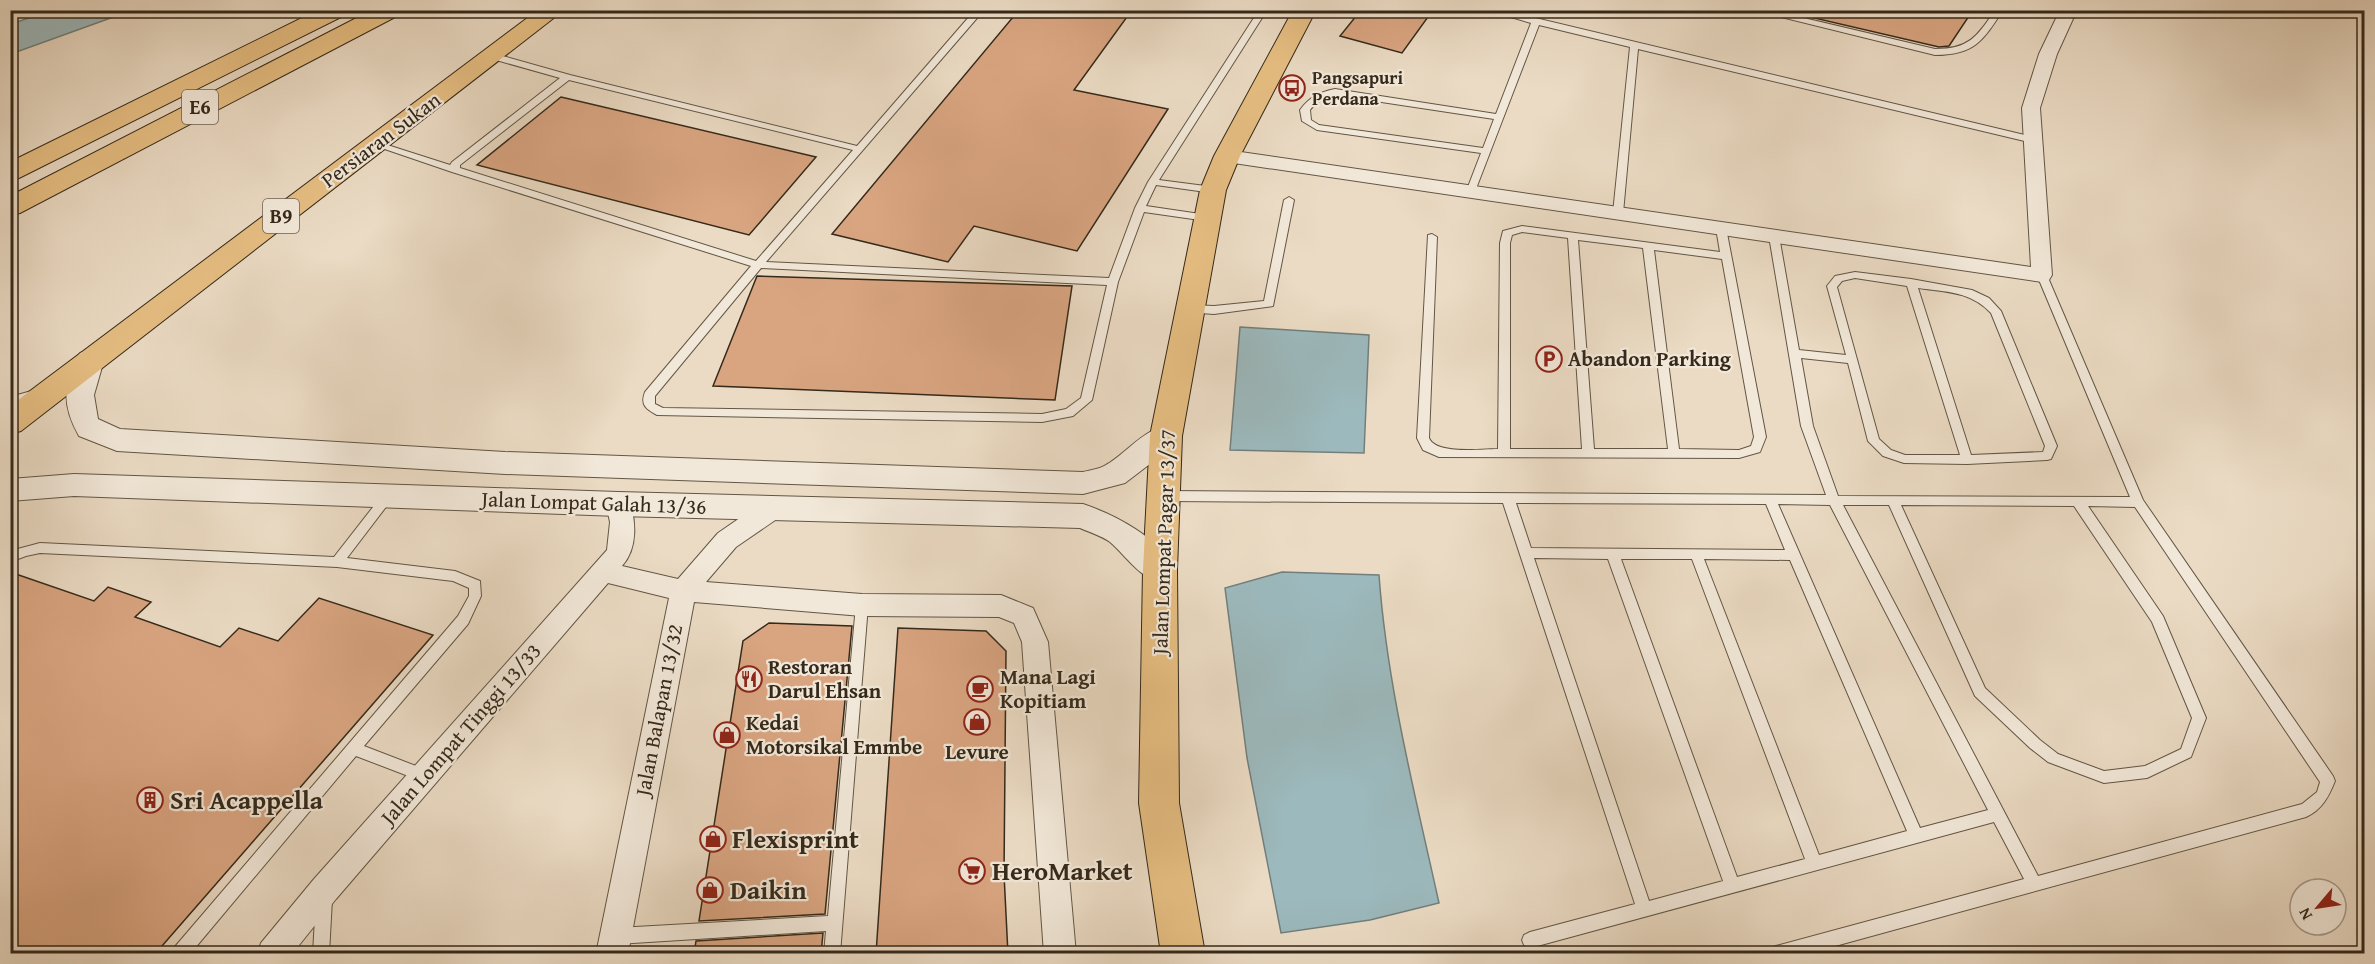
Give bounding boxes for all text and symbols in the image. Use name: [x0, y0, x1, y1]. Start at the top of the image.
place label: Pangsapuri Perdana: [1312, 64, 1404, 112]
bus stop icon: Pangsapuri Perdana: [1277, 73, 1307, 103]
street label: Persiaran Sukan: [314, 84, 447, 195]
road number: E6: [182, 90, 218, 124]
road number: B9: [263, 199, 299, 233]
place label: Abandon Parking: [1568, 343, 1732, 374]
parking icon: Abandon Parking: [1534, 344, 1564, 374]
street label: Jalan Lompat Pagar 13/37: [1144, 429, 1183, 658]
street label: Jalan Lompat Galah 13/36: [478, 483, 707, 522]
street label: Jalan Balapan 13/32: [626, 621, 690, 801]
street label: Jalan Lompat Tinggi 13/33: [371, 636, 548, 833]
place label: Restoran Darul Ehsan: [768, 651, 882, 706]
place label: Mana Lagi Kopitiam: [1000, 661, 1096, 716]
restaurant icon: Restoran Darul Ehsan: [734, 664, 764, 694]
cafe icon: Mana Lagi Kopitiam: [965, 674, 995, 704]
place label: Kedai Motorsikal Emmbe: [746, 707, 922, 762]
shop icon: Levure: [962, 707, 992, 737]
shop icon: Kedai Motorsikal Emmbe: [712, 720, 742, 750]
place label: Levure: [945, 736, 1009, 767]
place label: Sri Acappella: [170, 780, 324, 819]
building icon: Sri Acappella: [135, 785, 165, 815]
place label: Flexisprint: [732, 819, 859, 858]
shop icon: Flexisprint: [698, 824, 728, 854]
place label: HeroMarket: [992, 851, 1133, 890]
supermarket icon: HeroMarket: [957, 856, 987, 886]
place label: Daikin: [730, 870, 807, 909]
shop icon: Daikin: [695, 875, 725, 905]
north arrow: [2288, 877, 2348, 937]
text: N: [2292, 904, 2318, 925]

